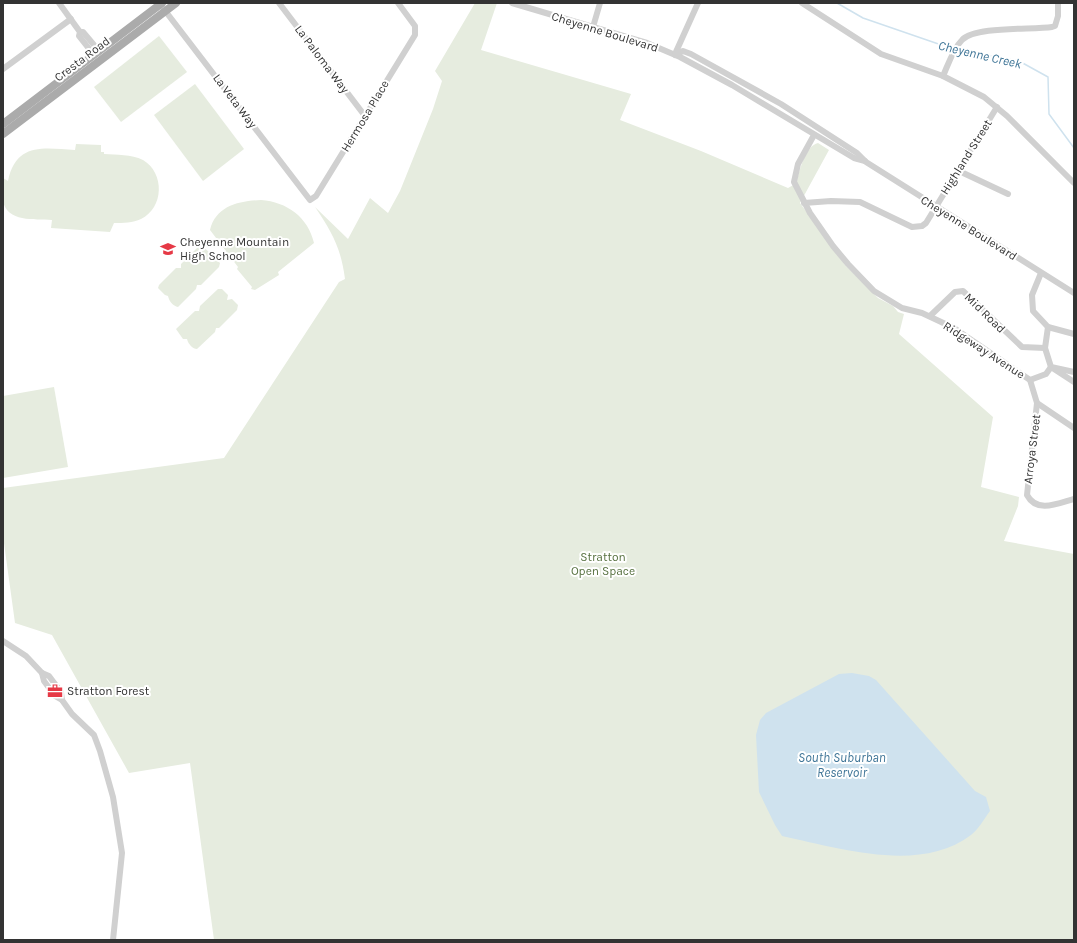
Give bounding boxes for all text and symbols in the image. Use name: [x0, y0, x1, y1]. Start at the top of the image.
street label: Cheyenne Boulevard: [550, 9, 660, 55]
street label: La Paloma Way: [292, 22, 352, 96]
street label: Cresta Road: [52, 34, 112, 84]
water label: Cheyenne Creek: [937, 38, 1023, 71]
street label: La Veta Way: [210, 71, 260, 131]
street label: Hermosa Place: [338, 78, 392, 154]
street label: Highland Street: [937, 117, 995, 197]
street label: Cheyenne Boulevard: [918, 193, 1020, 263]
place label: Cheyenne Mountain High School: [180, 235, 289, 263]
school or university icon: Cheyenne Mountain High School: [159, 240, 177, 258]
street label: Mid Road: [962, 290, 1008, 336]
street label: Ridgeway Avenue: [941, 318, 1027, 382]
street label: Arroya Street: [1021, 413, 1043, 485]
park label: Stratton Open Space: [571, 550, 635, 578]
office icon: Stratton Forest: [46, 682, 64, 700]
place label: Stratton Forest: [67, 684, 150, 698]
water label: South Suburban Reservoir: [798, 750, 886, 780]

